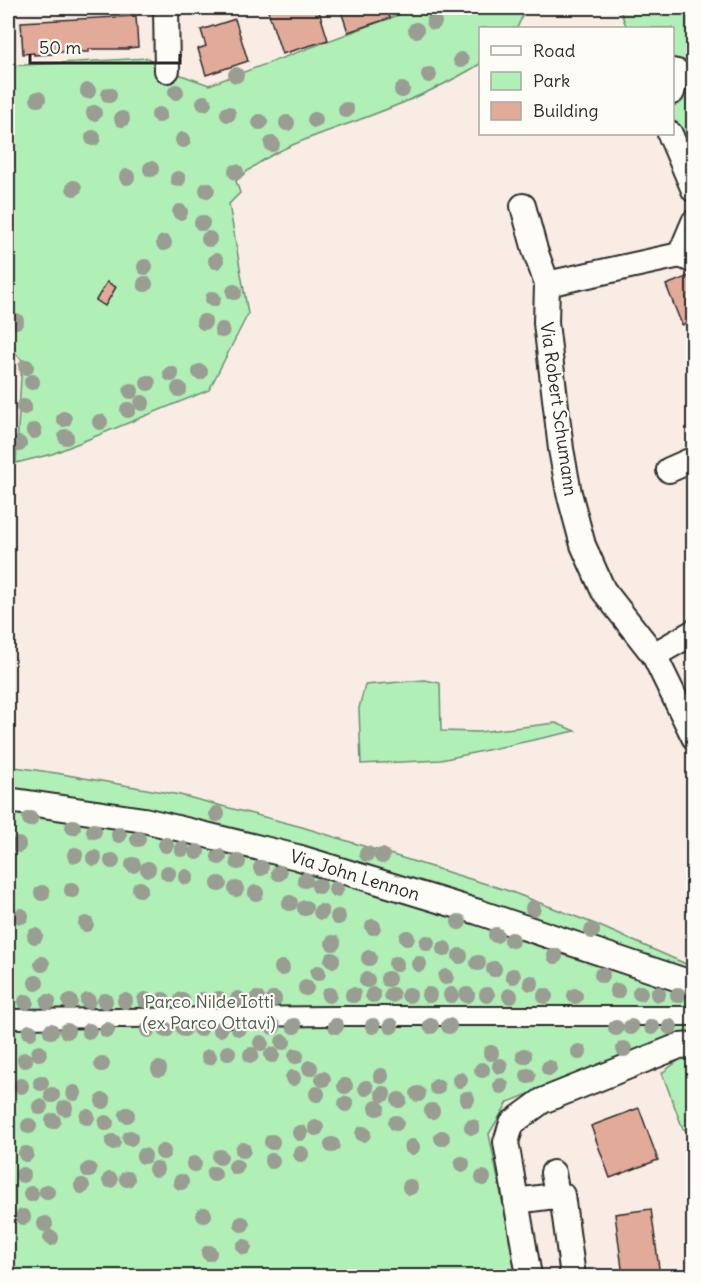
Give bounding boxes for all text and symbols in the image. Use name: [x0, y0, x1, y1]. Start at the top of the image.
scale bar: [30, 27, 180, 65]
legend: [479, 27, 674, 135]
text: 50 m: [39, 36, 81, 59]
text: Road: [533, 39, 576, 62]
text: Park: [533, 69, 570, 92]
text: Building: [533, 99, 598, 122]
street label: Via Robert Schumann: [535, 321, 583, 497]
street label: Via John Lennon: [287, 844, 423, 906]
park label: Parco Nilde Iotti (ex Parco Ottavi): [142, 990, 276, 1034]

